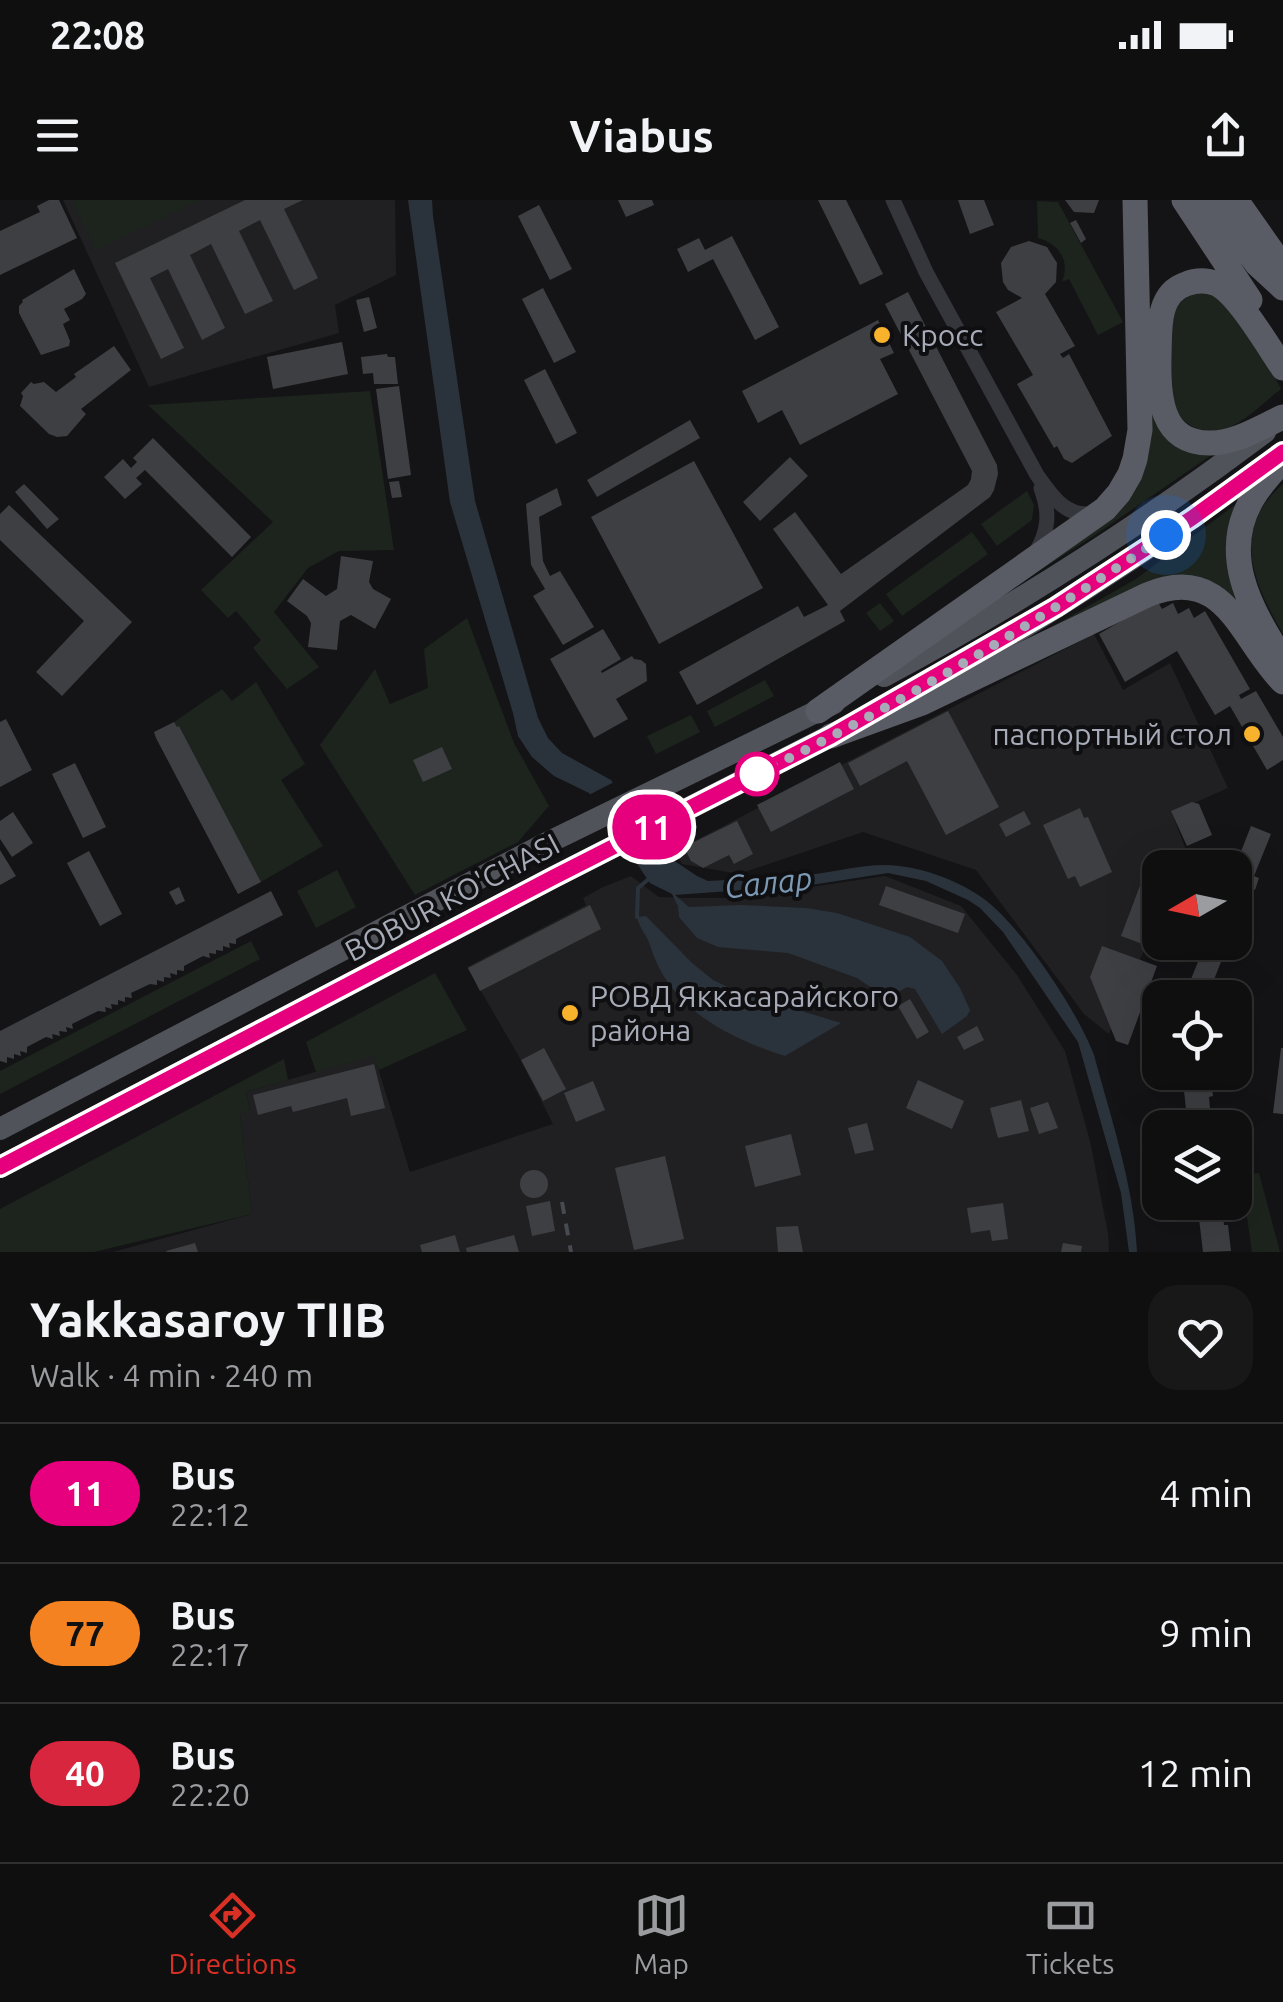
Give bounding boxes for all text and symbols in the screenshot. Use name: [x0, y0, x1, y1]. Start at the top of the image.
text: 22:08: [50, 14, 145, 56]
icon: menu: [30, 108, 85, 163]
icon: share: [1198, 108, 1253, 163]
text: Viabus: [569, 110, 714, 161]
place label: Кросс: [902, 318, 983, 352]
marker: Кросс: [871, 324, 893, 346]
your location: [1141, 510, 1191, 560]
place label: паспортный стол: [993, 717, 1232, 751]
marker: паспортный стол: [1241, 723, 1263, 745]
unlabelled marker: [736, 753, 778, 795]
line badge: 11: [607, 794, 697, 860]
text: 11: [632, 807, 672, 847]
street label: BOBUR KO'CHASI: [339, 826, 565, 968]
north arrow: [1142, 850, 1252, 960]
map controls: [1142, 850, 1252, 1220]
water label: Салар: [722, 859, 814, 905]
place label: РОВД Яккасарайского района: [590, 979, 899, 1047]
button: locate: [1142, 980, 1252, 1090]
marker: РОВД Яккасарайского района: [559, 1002, 581, 1024]
button: layers: [1142, 1110, 1252, 1220]
button: heart: [1148, 1285, 1253, 1390]
text: Yakkasaroy TIIB: [30, 1292, 386, 1346]
text: Walk · 4 min · 240 m: [30, 1357, 313, 1393]
text: Bus: [170, 1454, 235, 1496]
text: 4 min: [1159, 1472, 1253, 1514]
text: 11: [65, 1473, 105, 1513]
text: 22:12: [170, 1496, 250, 1532]
text: Bus: [170, 1594, 235, 1636]
text: 9 min: [1159, 1612, 1253, 1654]
text: 77: [65, 1613, 105, 1653]
text: 22:17: [170, 1636, 250, 1672]
text: Bus: [170, 1734, 235, 1776]
text: 12 min: [1138, 1752, 1253, 1794]
text: 40: [65, 1753, 105, 1793]
text: 22:20: [170, 1776, 250, 1812]
tab: Directions: [169, 1888, 297, 1979]
tab: Map: [634, 1888, 689, 1979]
tab: Tickets: [1026, 1888, 1114, 1979]

